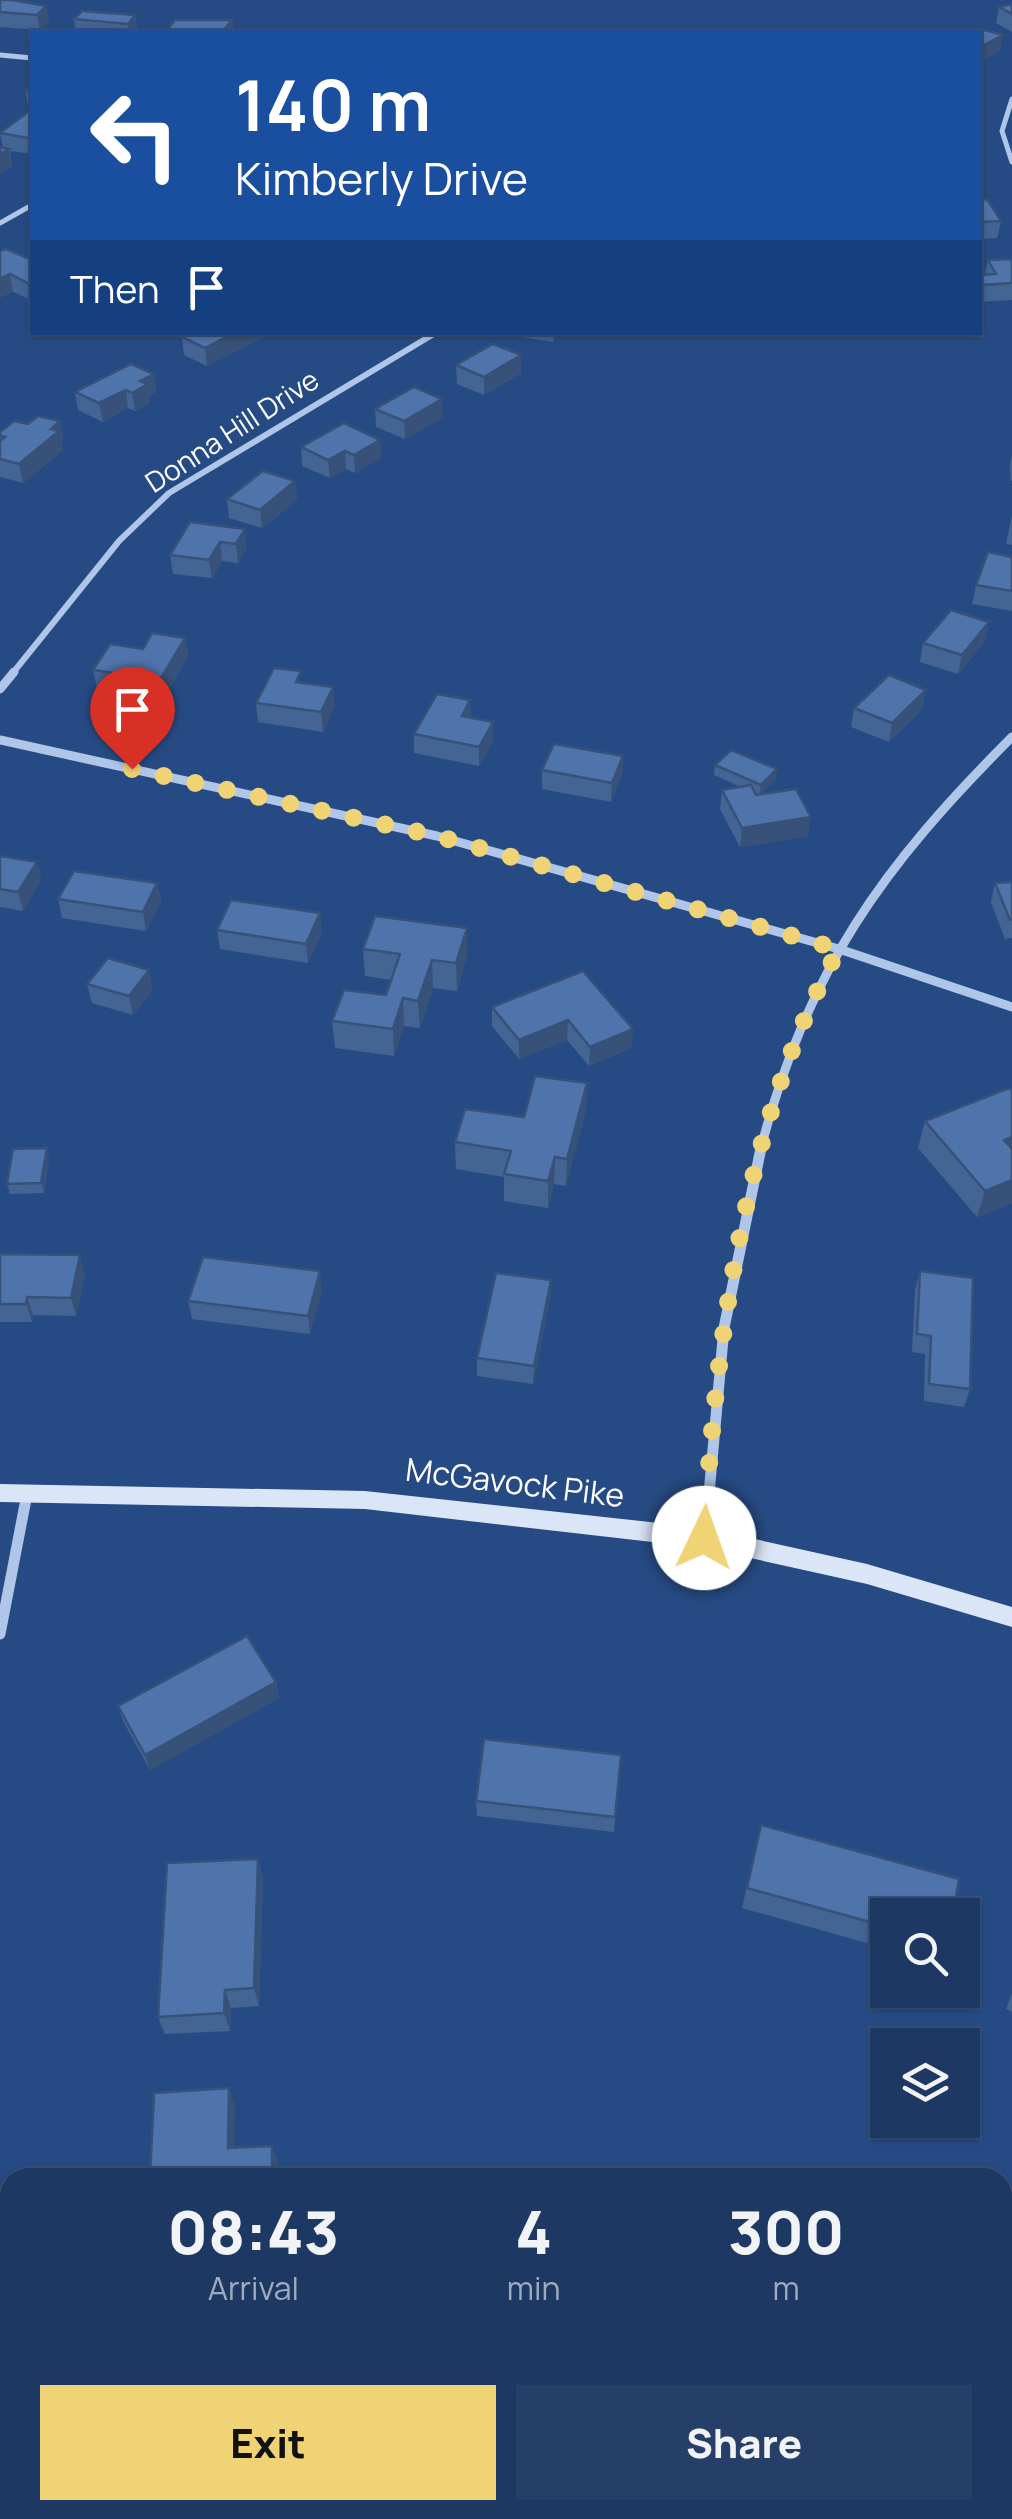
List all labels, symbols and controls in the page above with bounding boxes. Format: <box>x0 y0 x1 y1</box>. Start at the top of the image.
text: 140 m <box>235 56 431 152</box>
icon: left <box>70 70 200 200</box>
text: Kimberly Drive <box>235 147 528 209</box>
icon: arrive <box>179 260 234 315</box>
text: Then <box>70 262 159 314</box>
street label: Donna Hill Drive <box>137 360 326 500</box>
pin <box>90 667 175 770</box>
icon: arrive <box>105 682 160 737</box>
street label: McGavock Pike <box>403 1447 627 1517</box>
position arrow <box>652 1486 756 1590</box>
map controls <box>870 1898 980 2138</box>
button: search <box>870 1898 980 2008</box>
button: layers <box>870 2028 980 2138</box>
text: 08:43 <box>168 2190 339 2272</box>
text: 4 <box>515 2190 552 2272</box>
text: 300 <box>728 2190 844 2272</box>
text: Arrival <box>208 2266 299 2310</box>
text: min <box>507 2266 560 2310</box>
text: m <box>773 2266 800 2310</box>
button: Exit <box>40 2385 496 2500</box>
button: Share <box>516 2385 972 2500</box>

